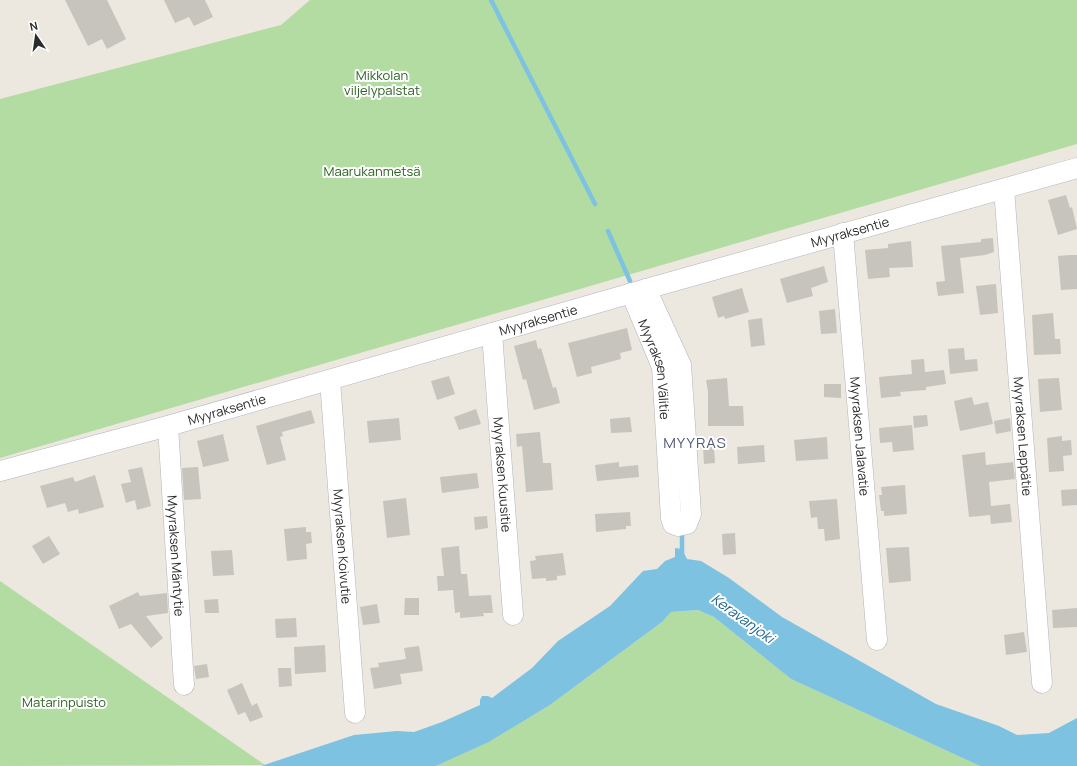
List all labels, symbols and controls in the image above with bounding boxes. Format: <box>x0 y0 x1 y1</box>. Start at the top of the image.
north arrow <box>16 16 56 56</box>
text: N <box>28 18 39 34</box>
park label: Mikkolan viljelypalstat <box>344 66 420 99</box>
park label: Maarukanmetsä <box>323 162 421 180</box>
street label: Myyraksentie <box>809 212 892 251</box>
street label: Myyraksentie <box>497 300 580 340</box>
street label: Myyraksen Välitie <box>634 316 674 420</box>
street label: Myyraksen Jalavatie <box>846 376 874 497</box>
street label: Myyraksen Leppätie <box>1009 376 1037 497</box>
street label: Myyraksentie <box>186 389 268 429</box>
street label: Myyraksen Kuusitie <box>489 416 516 533</box>
district label: MYYRAS <box>663 432 727 453</box>
street label: Myyraksen Koivutie <box>329 488 356 605</box>
street label: Myyraksen Mäntytie <box>163 495 189 617</box>
water label: Keravanjoki <box>708 589 780 648</box>
park label: Matarinpuisto <box>22 693 106 711</box>

